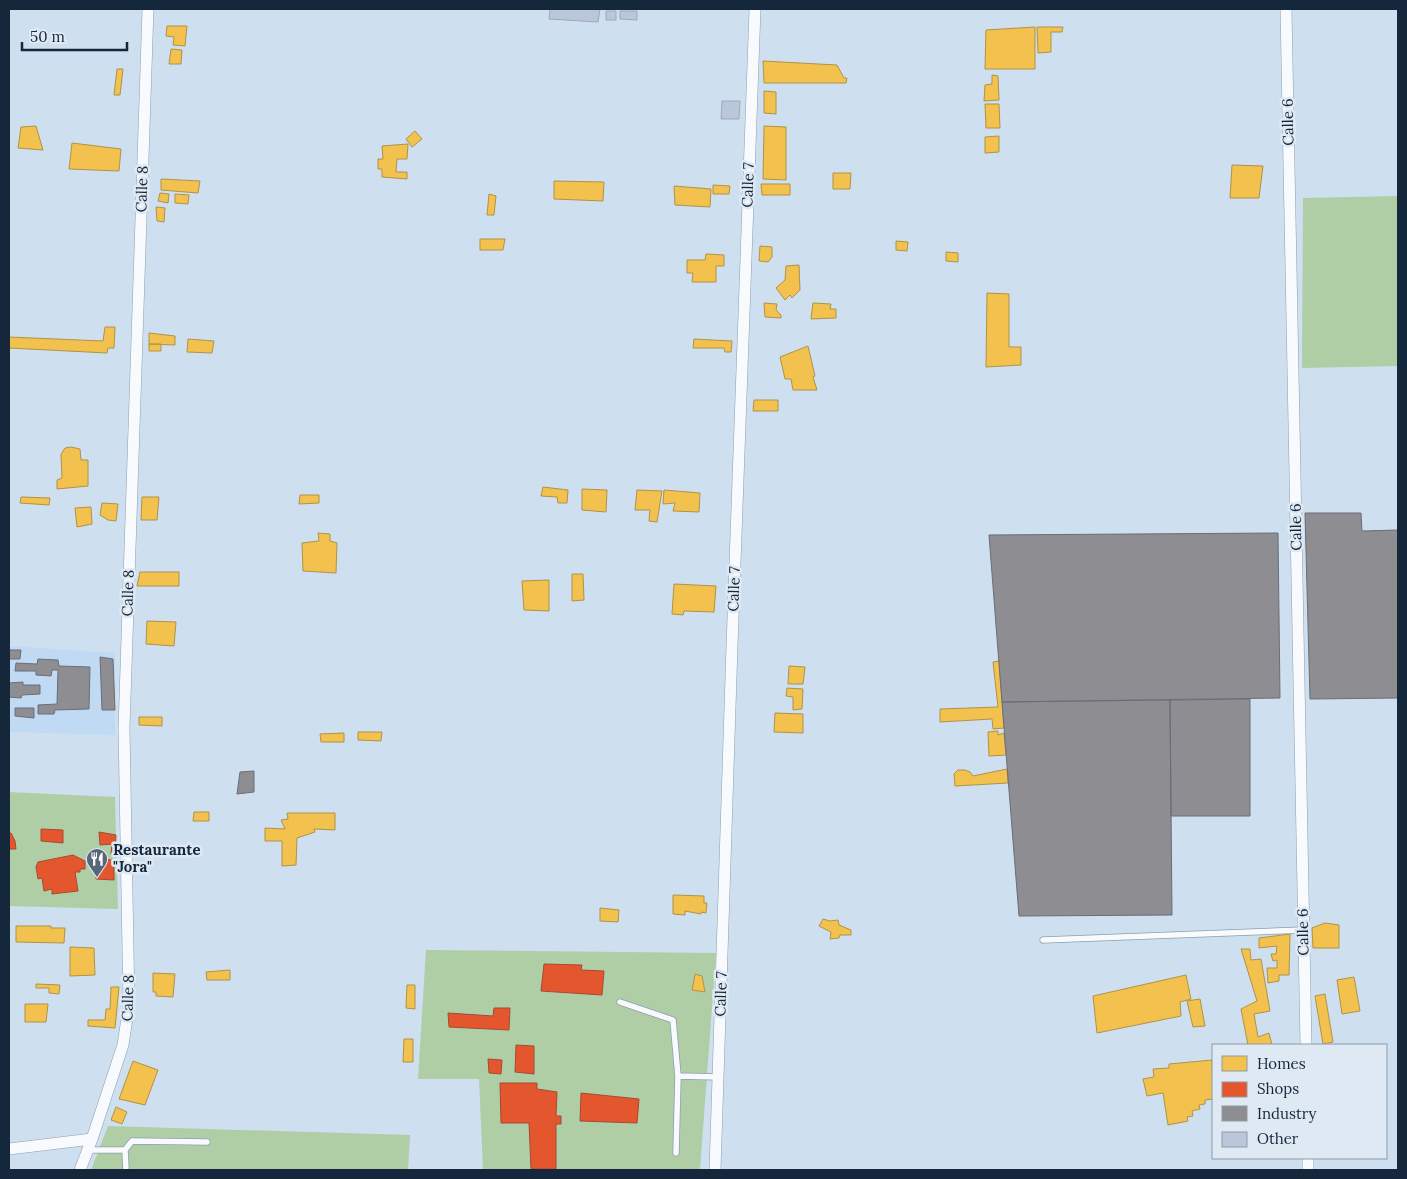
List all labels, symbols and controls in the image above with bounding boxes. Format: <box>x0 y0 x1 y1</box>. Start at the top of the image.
scale bar <box>22 20 128 52</box>
text: 50 m <box>30 27 65 46</box>
street label: Calle 6 <box>1278 98 1297 146</box>
street label: Calle 7 <box>737 162 758 208</box>
street label: Calle 8 <box>131 165 152 213</box>
street label: Calle 6 <box>1286 503 1305 551</box>
street label: Calle 7 <box>723 566 744 612</box>
street label: Calle 8 <box>117 569 138 617</box>
place label: Restaurante "Jora" <box>113 840 200 876</box>
restaurant icon: Restaurante "Jora" <box>85 847 109 878</box>
street label: Calle 6 <box>1293 908 1312 956</box>
street label: Calle 7 <box>710 971 731 1017</box>
street label: Calle 8 <box>117 974 138 1022</box>
legend <box>1212 1044 1387 1159</box>
text: Homes <box>1257 1054 1306 1073</box>
text: Shops <box>1257 1079 1299 1098</box>
text: Industry <box>1257 1104 1316 1123</box>
text: Other <box>1257 1129 1299 1148</box>

